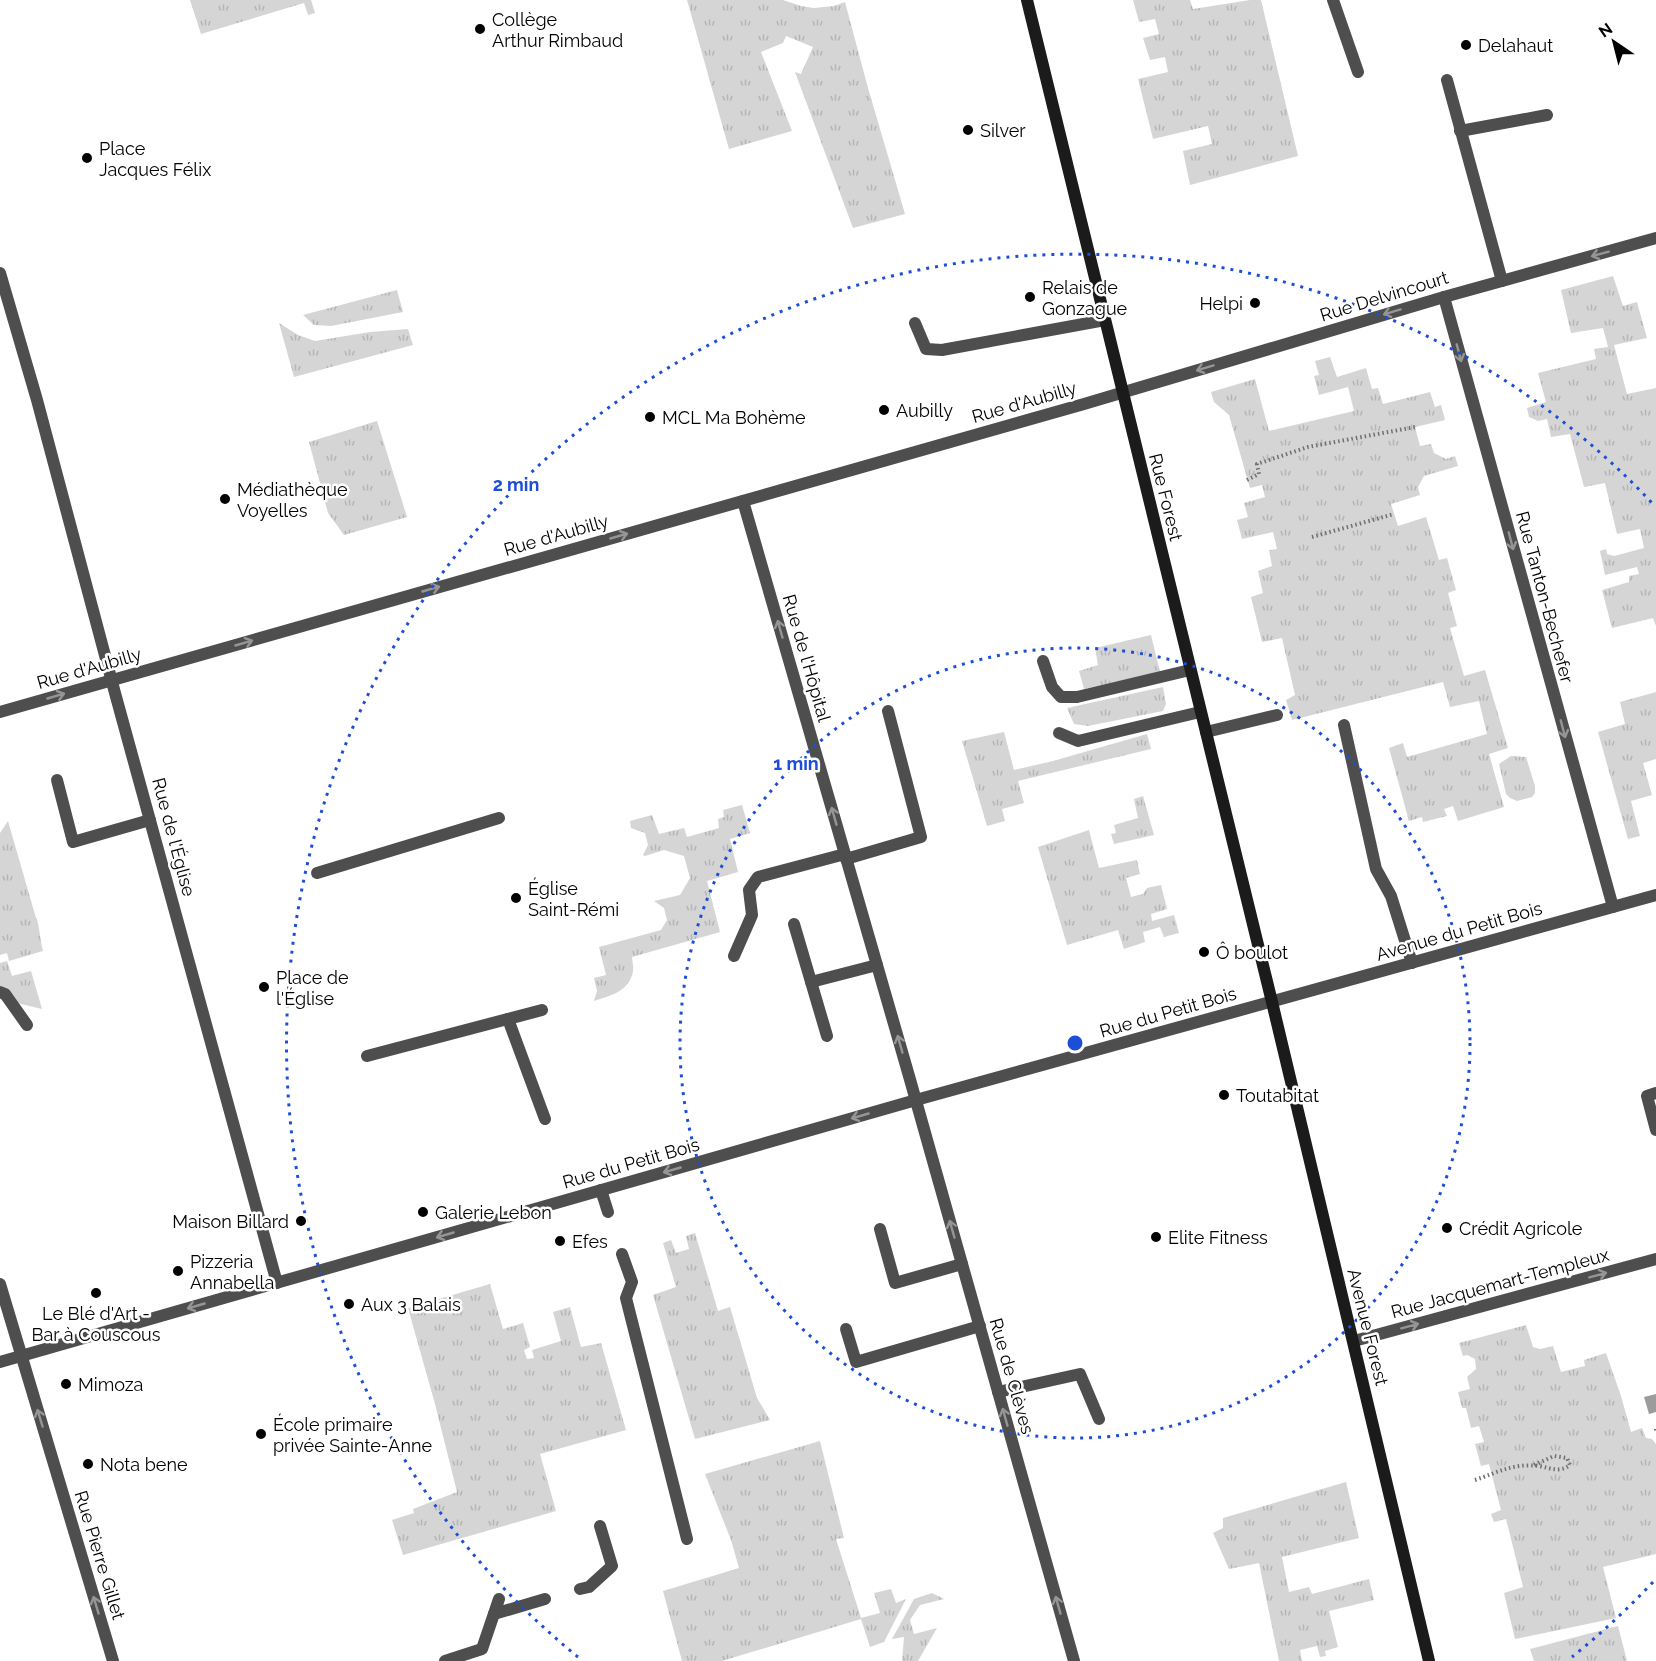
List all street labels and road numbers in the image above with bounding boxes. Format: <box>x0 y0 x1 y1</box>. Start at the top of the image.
street label: Rue Delvincourt <box>1317 267 1451 325</box>
street label: Rue d'Aubilly <box>969 377 1079 427</box>
street label: Rue Forest <box>1145 451 1187 543</box>
street label: Rue Tanton-Bechefer <box>1512 509 1578 686</box>
street label: Rue d'Aubilly <box>501 510 611 560</box>
street label: Rue de l'Hôpital <box>779 592 835 724</box>
street label: Rue d'Aubilly <box>34 643 144 693</box>
street label: Rue de l'Église <box>148 775 201 899</box>
street label: Avenue du Petit Bois <box>1374 897 1545 965</box>
street label: Rue du Petit Bois <box>1097 982 1239 1042</box>
street label: Rue du Petit Bois <box>560 1133 702 1193</box>
street label: Rue Jacquemart-Templeux <box>1389 1244 1611 1322</box>
street label: Avenue Forest <box>1343 1266 1393 1388</box>
street label: Rue de Clèves <box>985 1315 1039 1437</box>
street label: Rue Pierre Gillet <box>70 1488 130 1622</box>

